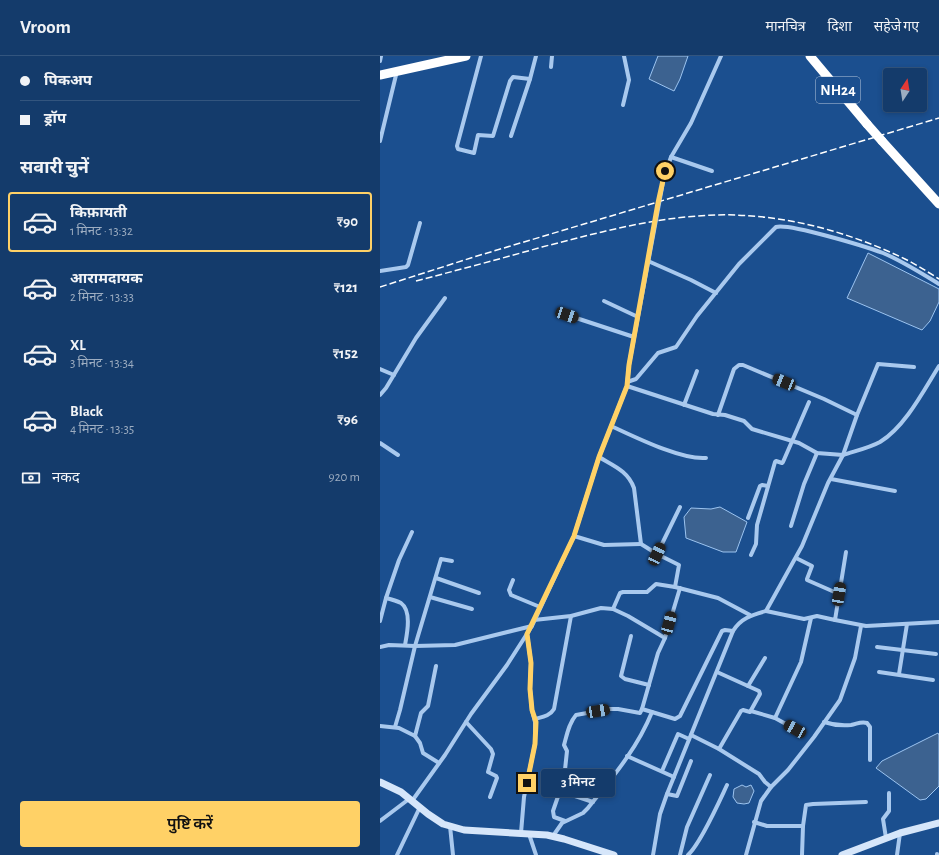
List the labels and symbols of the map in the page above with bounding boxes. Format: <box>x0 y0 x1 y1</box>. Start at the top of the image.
north arrow <box>883 68 927 112</box>
road number: NH24 <box>816 77 860 103</box>
route start <box>656 162 674 180</box>
car <box>554 305 580 325</box>
car <box>771 372 797 392</box>
car <box>646 541 668 567</box>
car <box>831 581 847 607</box>
car <box>660 610 678 636</box>
car <box>585 703 611 719</box>
car <box>782 718 808 740</box>
callout: 3 मिनट <box>541 769 615 797</box>
route end <box>518 774 536 792</box>

